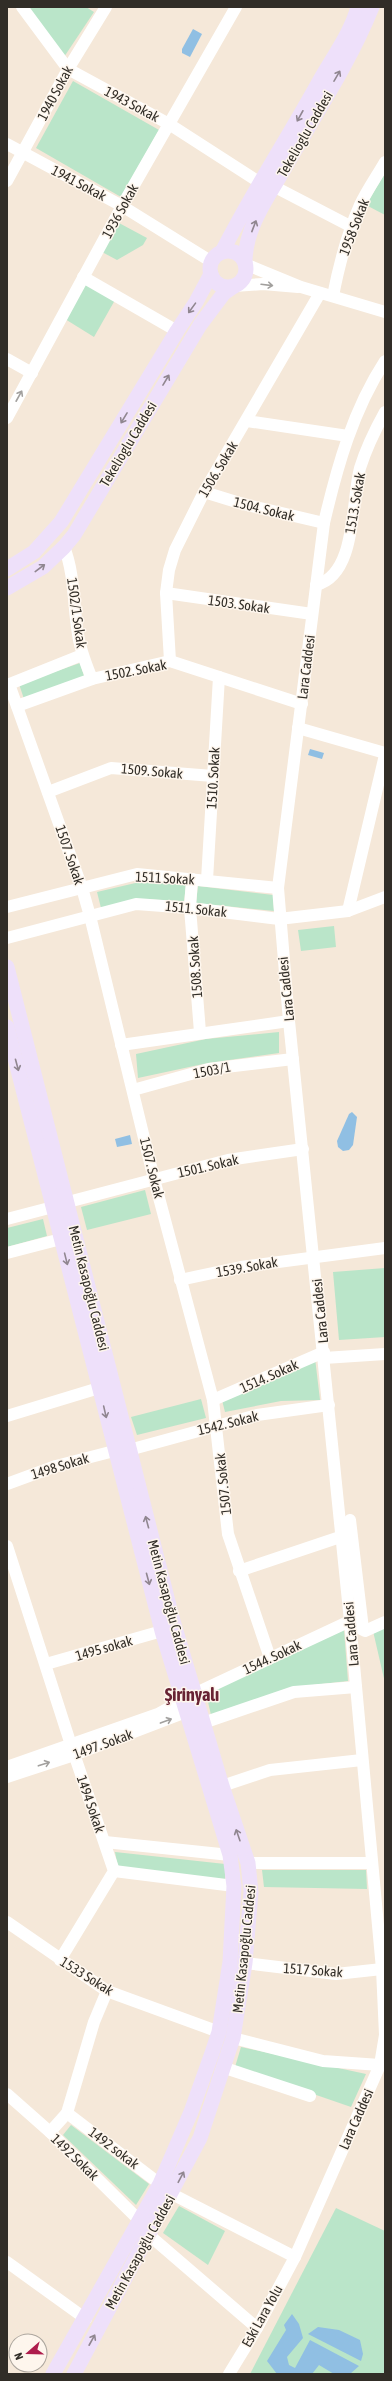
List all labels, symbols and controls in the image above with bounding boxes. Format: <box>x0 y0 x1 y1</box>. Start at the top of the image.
street label: 1940 Sokak <box>34 63 76 123</box>
one-way arrow <box>334 70 342 82</box>
street label: 1943 Sokak <box>102 83 162 125</box>
street label: Tekelioglu Caddesi <box>274 88 336 180</box>
one-way arrow <box>296 109 304 121</box>
street label: 1941 Sokak <box>49 162 109 204</box>
street label: 1936 Sokak <box>99 181 141 241</box>
street label: 1958 Sokak <box>336 196 372 258</box>
one-way arrow <box>250 220 258 232</box>
one-way arrow <box>261 281 274 289</box>
one-way arrow <box>188 302 196 313</box>
one-way arrow <box>163 374 171 386</box>
one-way arrow <box>16 390 24 402</box>
street label: Tekelioglu Caddesi <box>96 399 160 489</box>
one-way arrow <box>119 412 127 424</box>
street label: 1506. Sokak <box>195 438 241 500</box>
street label: 1513. Sokak <box>342 471 368 535</box>
street label: 1504. Sokak <box>232 494 296 524</box>
one-way arrow <box>35 564 46 572</box>
street label: 1502/1 Sokak <box>64 577 90 649</box>
street label: 1503. Sokak <box>207 592 271 616</box>
street label: Lara Caddesi <box>294 634 318 700</box>
street label: 1502. Sokak <box>104 656 168 684</box>
street label: 1510. Sokak <box>203 747 223 809</box>
street label: 1509. Sokak <box>120 760 184 782</box>
street label: 1507. Sokak <box>52 823 88 887</box>
street label: 1511 Sokak <box>135 868 195 888</box>
street label: 1511. Sokak <box>164 898 228 920</box>
street label: 1508. Sokak <box>185 936 205 998</box>
street label: Lara Caddesi <box>275 956 297 1022</box>
one-way arrow <box>14 1058 21 1071</box>
street label: 1503/1 <box>192 1059 232 1081</box>
street label: 1507. Sokak <box>137 1136 167 1200</box>
street label: 1501. Sokak <box>176 1151 240 1181</box>
street label: Metin Kasapoğlu Caddesi <box>66 1224 112 1352</box>
one-way arrow <box>63 1252 71 1265</box>
street label: 1539. Sokak <box>215 1254 279 1280</box>
street label: Lara Caddesi <box>309 1278 331 1344</box>
street label: 1514. Sokak <box>237 1356 301 1396</box>
one-way arrow <box>101 1405 109 1418</box>
street label: 1542. Sokak <box>196 1408 260 1438</box>
street label: 1498 Sokak <box>29 1450 91 1482</box>
street label: 1507. Sokak <box>212 1452 234 1516</box>
one-way arrow <box>143 1516 151 1529</box>
street label: Metin Kasapoğlu Caddesi <box>145 1538 193 1666</box>
one-way arrow <box>145 1572 152 1585</box>
street label: Lara Caddesi <box>340 1601 362 1667</box>
street label: 1495 sokak <box>74 1632 134 1664</box>
street label: 1544. Sokak <box>241 1637 303 1677</box>
district label: Şirinyalı <box>165 1684 219 1705</box>
one-way arrow <box>160 1716 172 1724</box>
street label: 1497. Sokak <box>71 1726 135 1762</box>
one-way arrow <box>38 1760 50 1768</box>
street label: 1494 Sokak <box>74 1773 108 1835</box>
one-way arrow <box>234 1830 242 1842</box>
street label: Metin Kasapoğlu Caddesi <box>229 1884 259 2014</box>
street label: 1533 Sokak <box>58 1953 116 1999</box>
street label: 1517 Sokak <box>283 1960 343 1980</box>
street label: Lara Caddesi <box>336 2086 376 2152</box>
street label: 1492 sokak <box>86 2124 142 2172</box>
street label: 1492 Sokak <box>48 2131 102 2183</box>
one-way arrow <box>178 2171 186 2183</box>
street label: Metin Kasapoğlu Caddesi <box>102 2192 178 2312</box>
street label: Eski Lara Yolu <box>238 2282 286 2350</box>
north arrow <box>8 2333 48 2373</box>
one-way arrow <box>89 2334 97 2346</box>
text: N <box>12 2351 25 2362</box>

